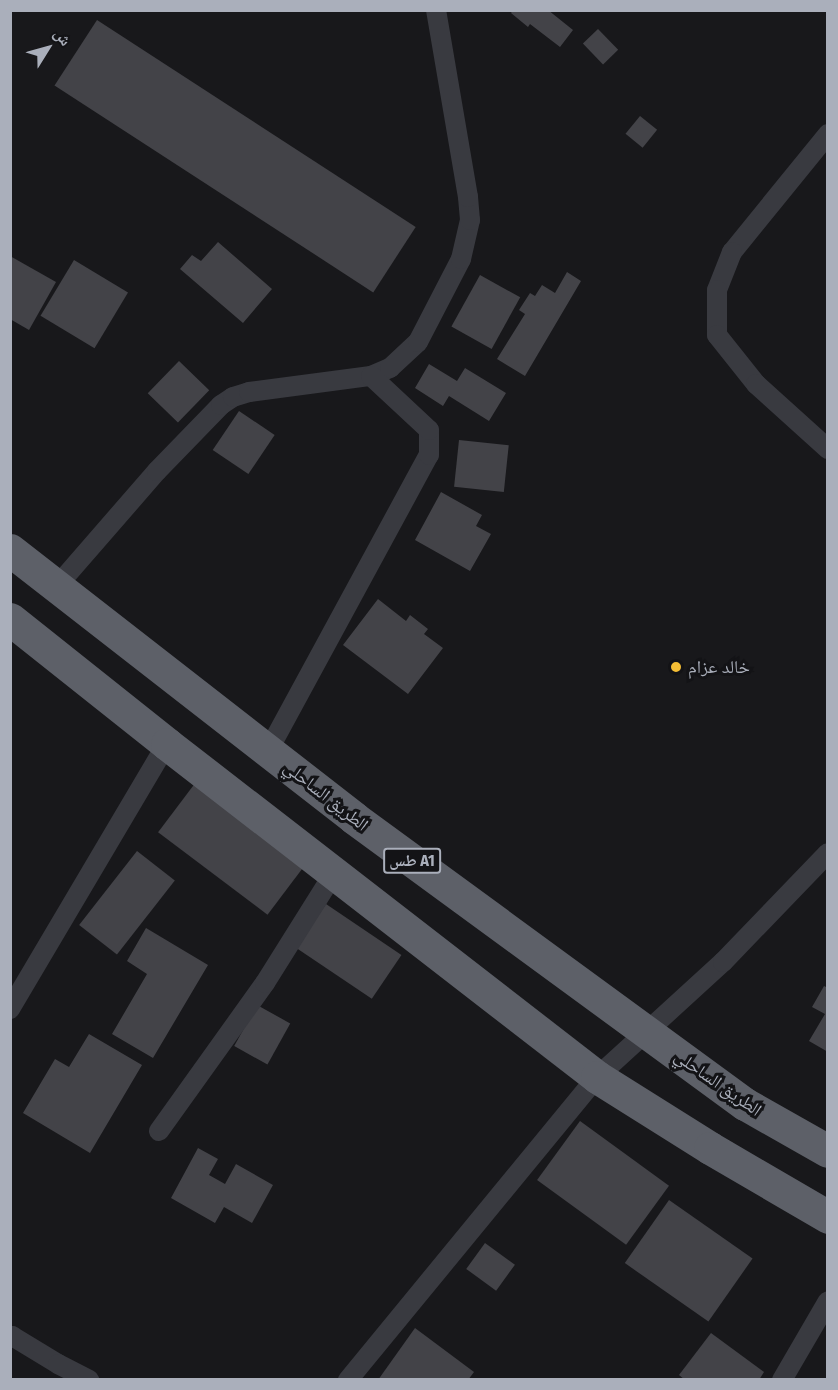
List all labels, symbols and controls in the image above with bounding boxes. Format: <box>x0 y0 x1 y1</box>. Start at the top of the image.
north arrow <box>18 18 78 78</box>
text: ش <box>50 24 75 49</box>
place label: خالد عزام <box>688 656 750 678</box>
marker: خالد عزام <box>669 660 683 674</box>
street label: الطريق الساحلي <box>279 756 373 836</box>
road number: طس A1 <box>382 848 442 874</box>
street label: الطريق الساحلي <box>670 1045 766 1121</box>

